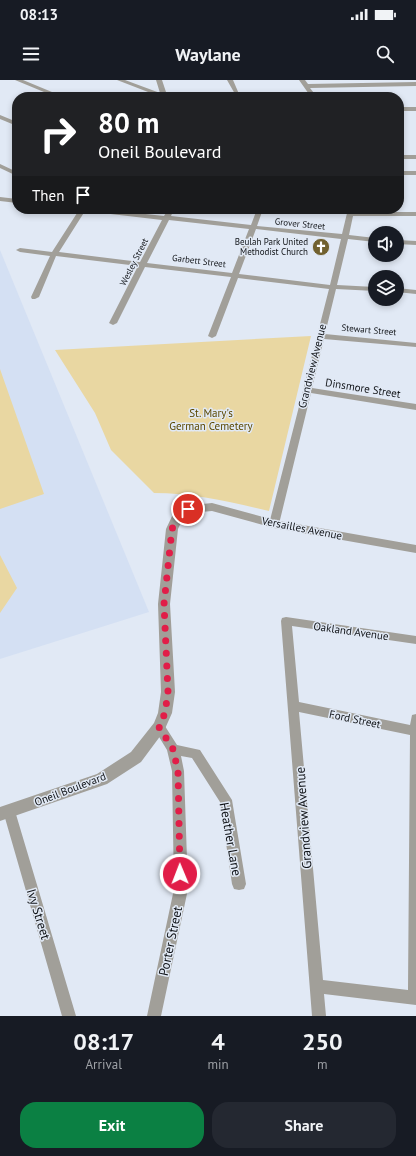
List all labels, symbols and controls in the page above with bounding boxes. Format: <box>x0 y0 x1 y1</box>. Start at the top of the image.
text: 08:13 <box>20 5 58 24</box>
icon: menu <box>20 43 42 65</box>
text: Waylane <box>175 43 241 66</box>
icon: search <box>374 43 396 65</box>
text: 80 m <box>98 104 159 141</box>
icon: right <box>32 108 84 160</box>
text: Oneil Boulevard <box>98 140 221 163</box>
icon: arrive <box>72 184 94 206</box>
text: Then <box>32 186 64 205</box>
street label: Grover Street <box>274 215 326 232</box>
map controls <box>368 226 404 306</box>
button: sound <box>368 226 404 262</box>
street label: Wesley Street <box>117 236 150 287</box>
place label: Beulah Park United Methodist Church <box>235 236 308 257</box>
church icon: Beulah Park United Methodist Church <box>311 237 331 257</box>
street label: Garbett Street <box>172 252 227 269</box>
button: layers <box>368 270 404 306</box>
street label: Grandview Avenue <box>295 322 329 410</box>
street label: Stewart Street <box>341 322 397 337</box>
street label: Dinsmore Street <box>324 375 402 401</box>
park label: St. Mary's German Cemetery <box>169 406 254 433</box>
pin <box>171 492 205 526</box>
icon: arrive <box>177 498 199 520</box>
street label: Versailles Avenue <box>260 513 344 543</box>
street label: Oakland Avenue <box>312 619 390 643</box>
street label: Ford Street <box>328 707 382 731</box>
street label: Grandview Avenue <box>291 766 316 869</box>
street label: Oneil Boulevard <box>32 769 108 809</box>
street label: Heather Lane <box>216 801 245 877</box>
position arrow <box>159 853 201 895</box>
street label: Ivy Street <box>23 887 54 942</box>
street label: Porter Street <box>155 904 186 977</box>
text: 08:17 <box>73 1026 134 1057</box>
text: 4 <box>211 1026 225 1057</box>
text: 250 <box>302 1026 343 1057</box>
text: Arrival <box>86 1056 122 1073</box>
text: min <box>207 1056 229 1073</box>
text: m <box>317 1056 328 1073</box>
button: Exit <box>20 1102 204 1148</box>
button: Share <box>212 1102 396 1148</box>

